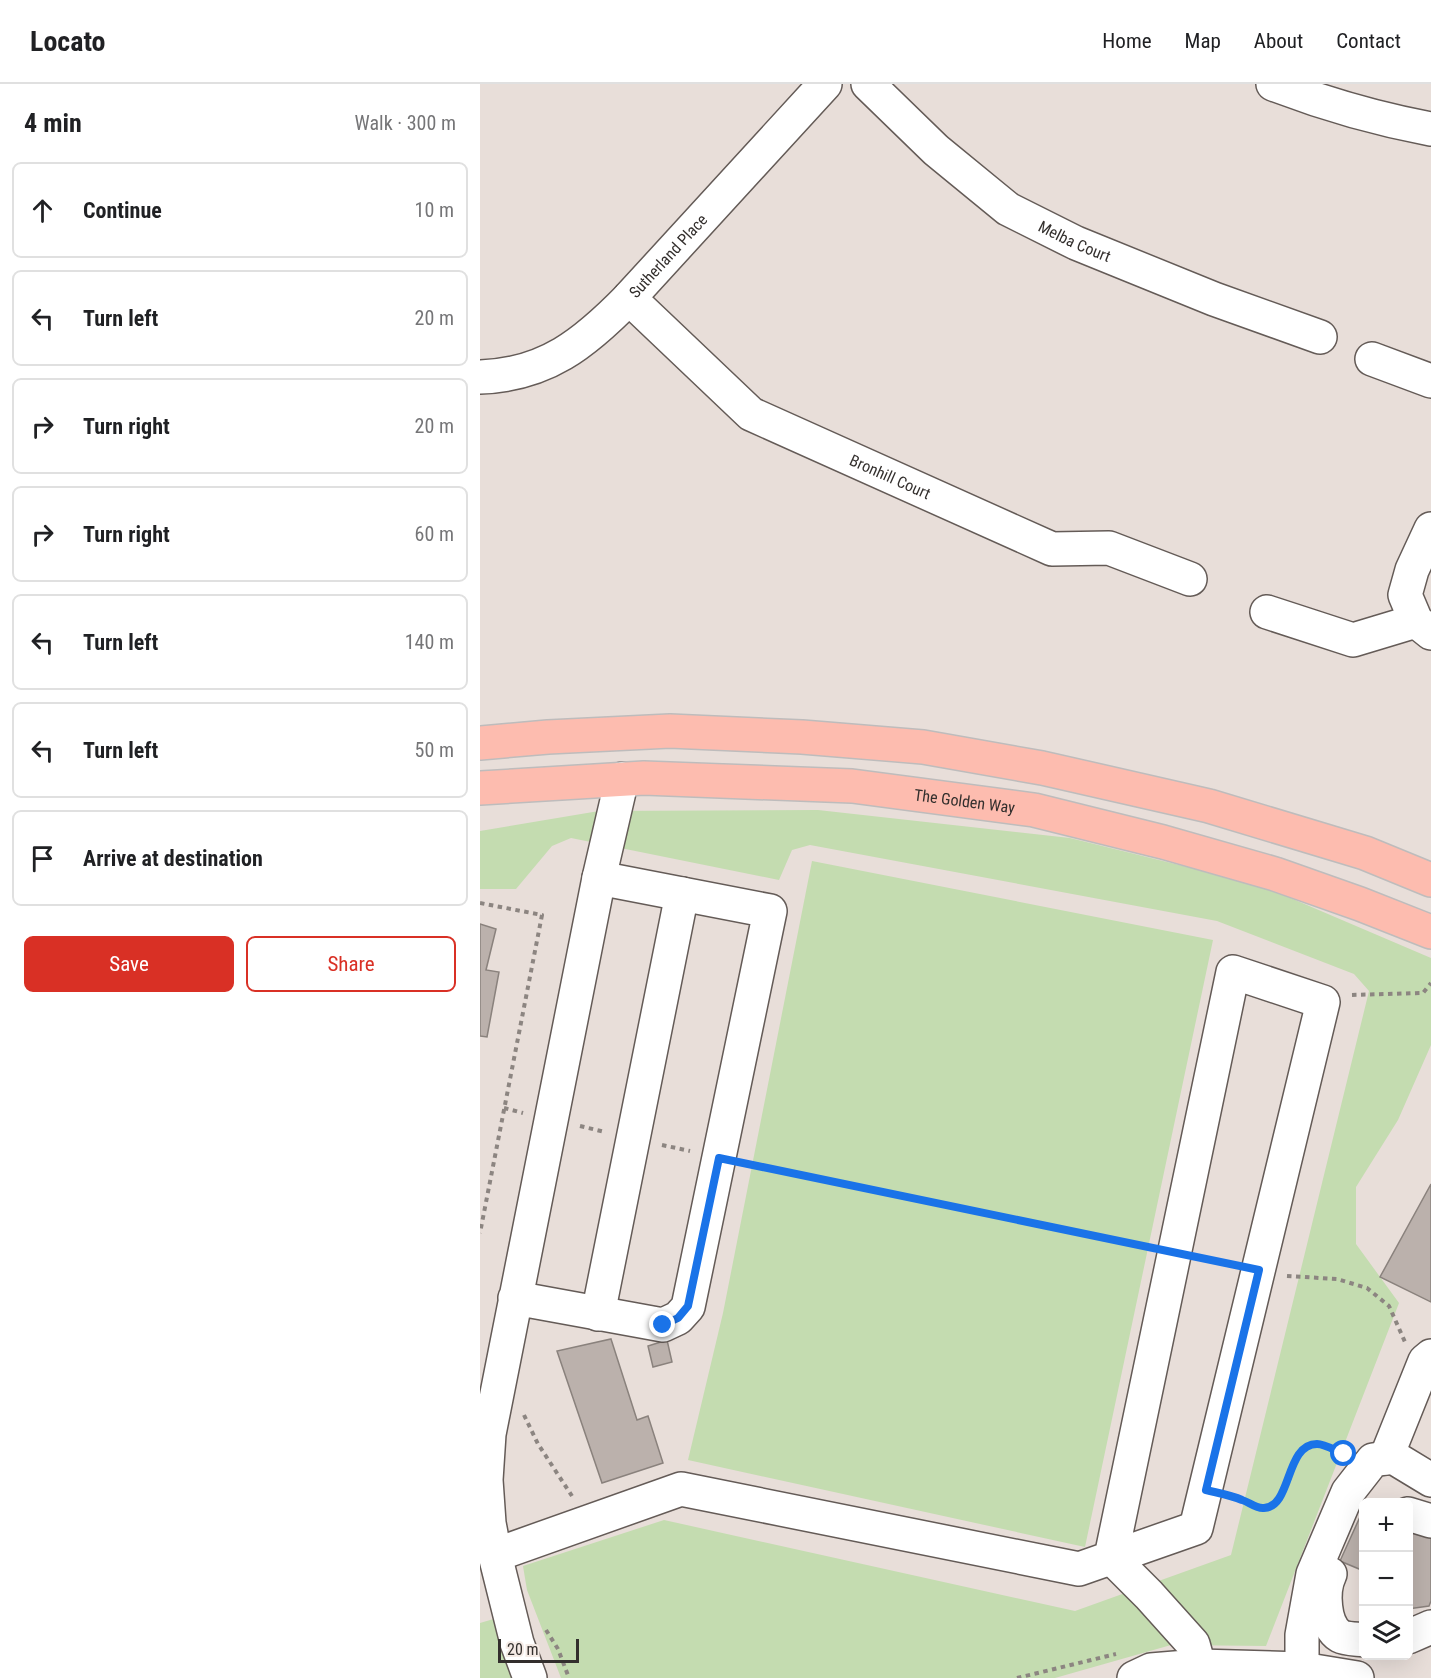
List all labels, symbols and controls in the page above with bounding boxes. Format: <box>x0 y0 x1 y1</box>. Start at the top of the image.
text: Locato <box>30 25 106 58</box>
text: Home <box>1102 29 1152 53</box>
text: Map <box>1185 29 1221 53</box>
text: About <box>1254 29 1303 53</box>
text: Contact <box>1336 29 1401 53</box>
text: 4 min <box>24 108 82 138</box>
text: Walk · 300 m <box>355 111 456 135</box>
icon: ahead <box>26 194 59 227</box>
text: Continue <box>83 198 162 223</box>
text: 10 m <box>415 198 454 222</box>
street label: Sutherland Place <box>625 210 711 301</box>
street label: Melba Court <box>1035 216 1114 266</box>
icon: left <box>26 302 59 335</box>
text: Turn left <box>83 306 158 331</box>
text: 20 m <box>415 306 454 330</box>
icon: right <box>26 410 59 443</box>
text: Turn right <box>83 414 170 439</box>
text: 20 m <box>415 414 454 438</box>
street label: Bronhill Court <box>847 450 934 503</box>
icon: right <box>26 518 59 551</box>
text: Turn right <box>83 522 170 547</box>
text: 60 m <box>415 522 454 546</box>
icon: left <box>26 626 59 659</box>
text: Turn left <box>83 630 158 655</box>
text: 140 m <box>405 630 454 654</box>
icon: left <box>26 734 59 767</box>
text: Turn left <box>83 738 158 763</box>
text: 50 m <box>415 738 454 762</box>
street label: The Golden Way <box>913 785 1016 817</box>
icon: arrive <box>26 842 59 875</box>
text: Arrive at destination <box>83 846 263 871</box>
button: Save <box>24 936 234 992</box>
button: Share <box>246 936 456 992</box>
route end <box>649 1311 675 1337</box>
route start <box>1330 1440 1356 1466</box>
map controls <box>1359 1498 1413 1660</box>
button: + <box>1359 1498 1413 1552</box>
button: − <box>1359 1552 1413 1606</box>
button: layers <box>1359 1606 1413 1660</box>
scale bar <box>498 1636 579 1664</box>
text: 20 m <box>507 1640 539 1659</box>

